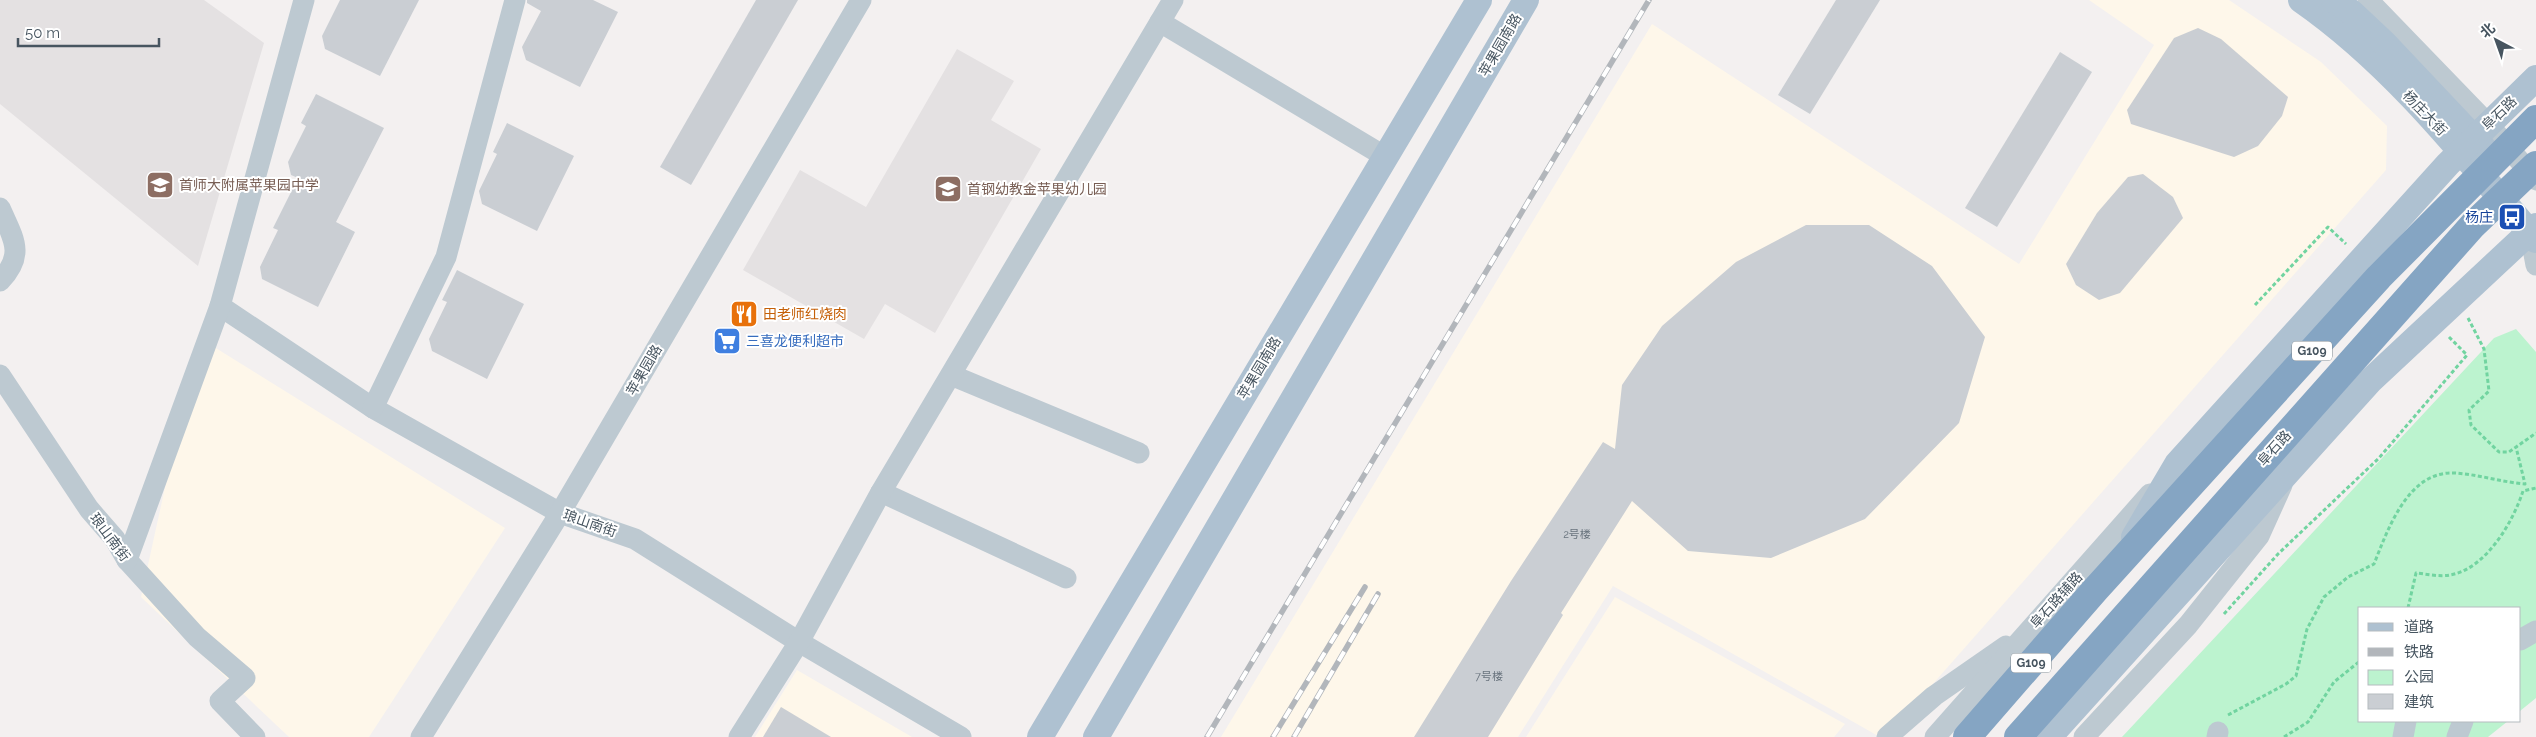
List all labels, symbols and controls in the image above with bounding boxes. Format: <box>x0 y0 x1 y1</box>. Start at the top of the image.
street label: 苹果园南路 <box>1476 11 1524 79</box>
scale bar <box>18 15 159 47</box>
north arrow <box>2471 15 2521 65</box>
text: 北 <box>2477 20 2498 41</box>
text: 50 m <box>25 24 60 42</box>
street label: 杨庄大街 <box>2400 87 2450 139</box>
street label: 阜石路 <box>2478 93 2520 133</box>
school or university icon: 首师大附属苹果园中学 <box>145 170 175 200</box>
school or university icon: 首钢幼教金苹果幼儿园 <box>933 174 963 204</box>
place label: 首师大附属苹果园中学 <box>179 177 319 193</box>
place label: 首钢幼教金苹果幼儿园 <box>967 181 1107 197</box>
bus stop icon: 杨庄 <box>2497 202 2527 232</box>
place label: 杨庄 <box>2465 209 2493 225</box>
restaurant icon: 田老师红烧肉 <box>729 299 759 329</box>
place label: 田老师红烧肉 <box>763 306 847 322</box>
supermarket icon: 三喜龙便利超市 <box>712 326 742 356</box>
place label: 三喜龙便利超市 <box>746 333 844 349</box>
street label: 苹果园南路 <box>1234 334 1284 402</box>
street label: 苹果园路 <box>623 342 665 398</box>
road number: G109 <box>2292 342 2332 361</box>
street label: 阜石路 <box>2254 427 2294 469</box>
street label: 琅山南街 <box>561 506 619 540</box>
street label: 琅山南街 <box>87 510 133 564</box>
house number: 2号楼 <box>1563 528 1591 541</box>
street label: 阜石路辅路 <box>2027 569 2085 631</box>
legend <box>2358 607 2521 722</box>
text: 道路 <box>2404 618 2434 636</box>
text: 铁路 <box>2404 643 2434 661</box>
road number: G109 <box>2011 654 2051 672</box>
text: 公园 <box>2404 668 2434 686</box>
house number: 7号楼 <box>1475 670 1503 683</box>
text: 建筑 <box>2404 693 2434 711</box>

